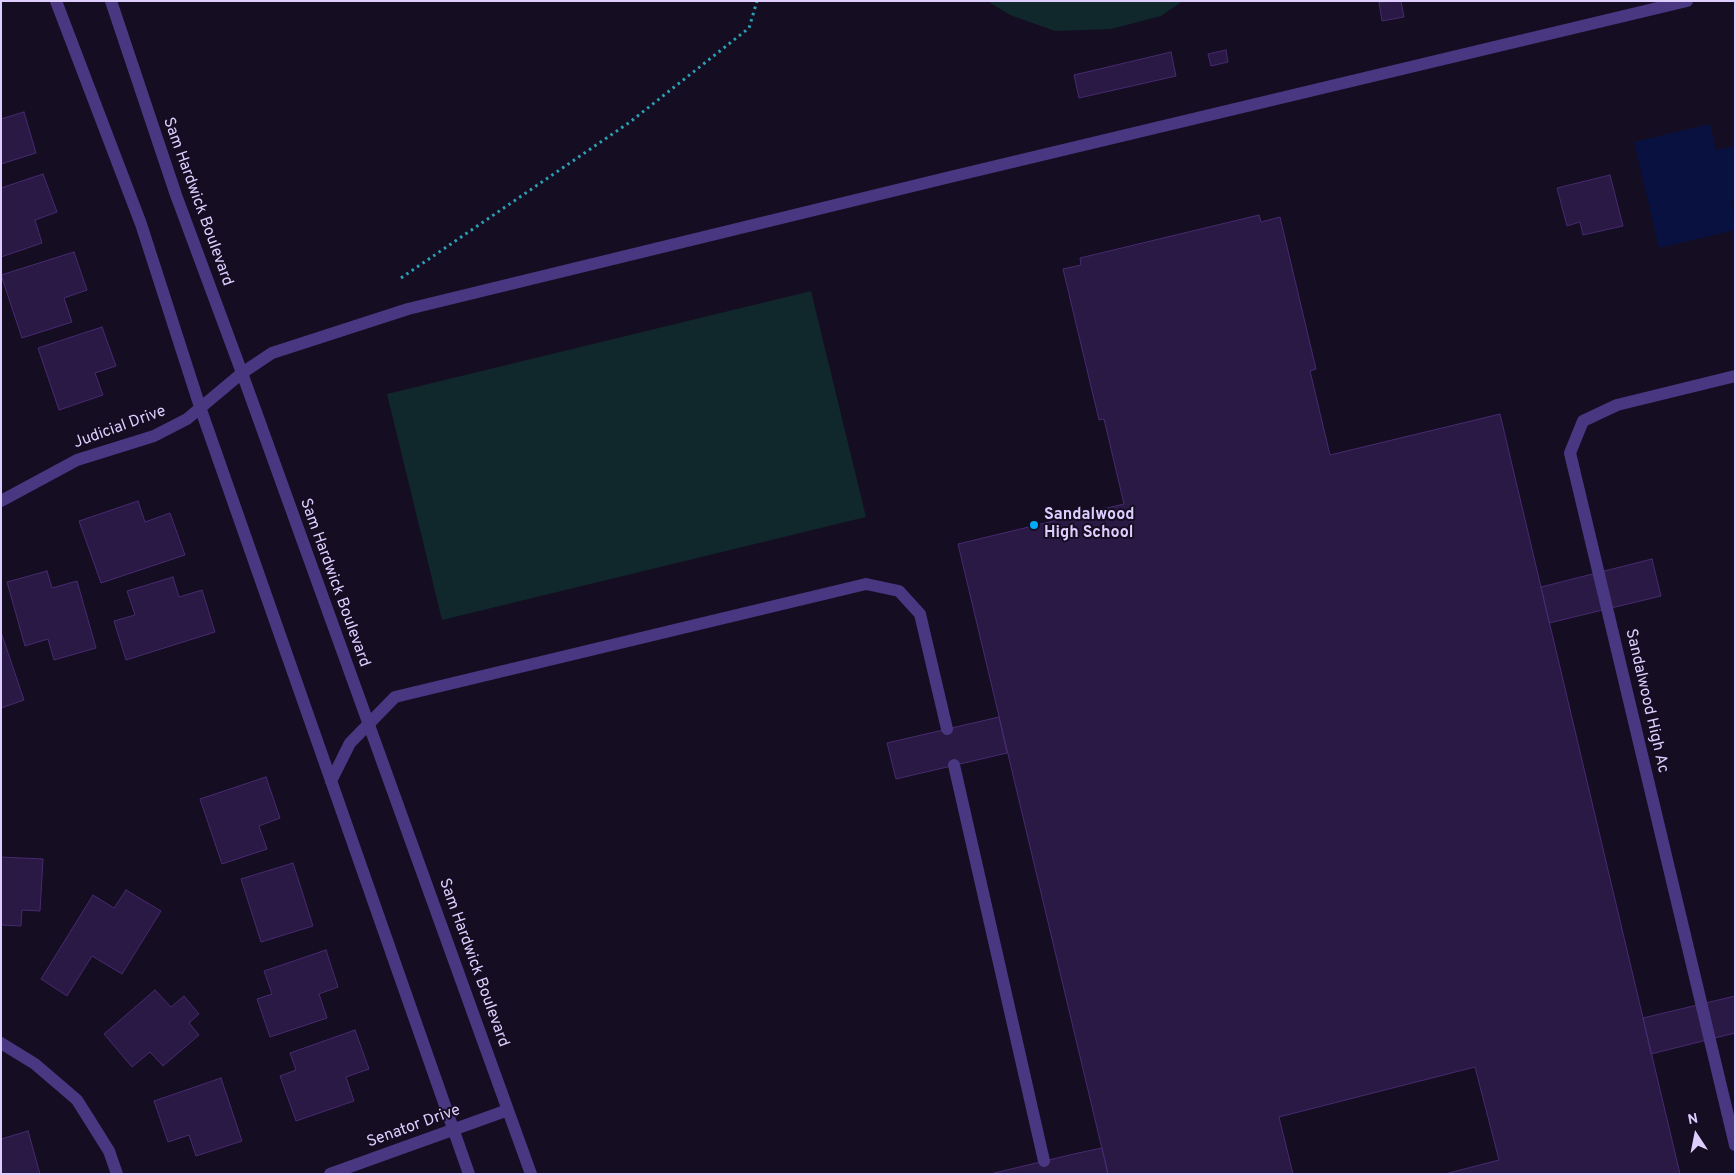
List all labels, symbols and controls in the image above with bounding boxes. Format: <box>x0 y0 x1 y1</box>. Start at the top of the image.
street label: Sam Hardwick Boulevard <box>158 115 236 289</box>
street label: Judicial Drive <box>71 402 169 454</box>
street label: Sam Hardwick Boulevard <box>295 496 373 670</box>
place label: Sandalwood High School <box>1044 506 1135 544</box>
marker: Sandalwood High School <box>1028 519 1040 531</box>
street label: Sandalwood High Ac <box>1620 627 1672 775</box>
street label: Sam Hardwick Boulevard <box>434 876 512 1050</box>
street label: Senator Drive <box>365 1101 463 1153</box>
north arrow <box>1671 1110 1721 1160</box>
text: N <box>1686 1110 1700 1129</box>

